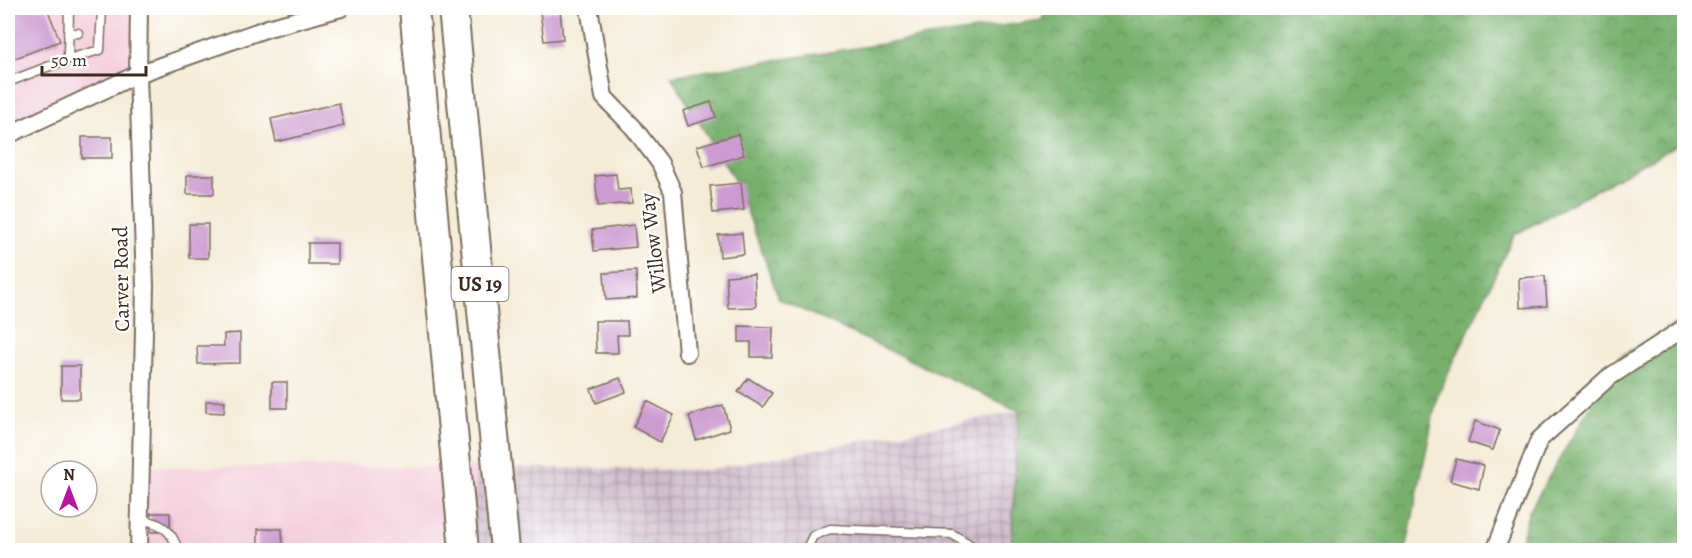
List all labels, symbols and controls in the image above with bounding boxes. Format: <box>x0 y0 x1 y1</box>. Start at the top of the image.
scale bar <box>42 39 146 77</box>
text: 50 m <box>51 48 87 72</box>
street label: Willow Way <box>633 191 673 296</box>
street label: Carver Road <box>106 225 136 332</box>
road number: US 19 <box>452 267 508 301</box>
north arrow <box>39 459 99 519</box>
text: N <box>63 464 75 486</box>

